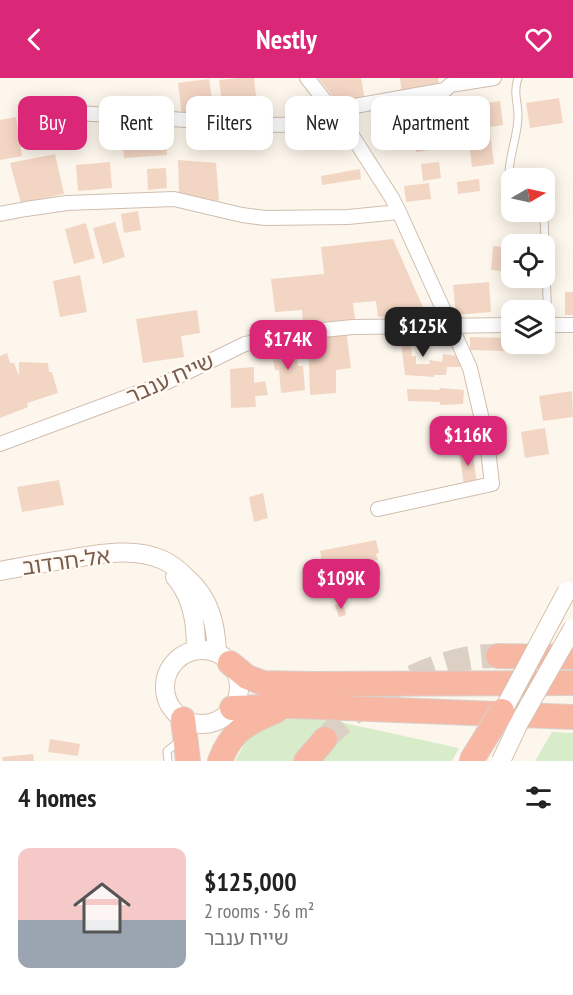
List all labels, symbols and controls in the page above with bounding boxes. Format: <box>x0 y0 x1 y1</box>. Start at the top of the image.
text: Nestly <box>256 22 317 56</box>
icon: back <box>18 23 51 56</box>
icon: heart <box>522 23 555 56</box>
chip: Buy <box>18 96 87 150</box>
chip: Rent <box>99 96 174 150</box>
chip: Filters <box>186 96 273 150</box>
chip: New <box>285 96 359 150</box>
chip: Apartment <box>371 96 490 150</box>
north arrow <box>501 168 555 222</box>
map controls <box>501 168 555 354</box>
button: locate <box>501 234 555 288</box>
button: layers <box>501 300 555 354</box>
pin: $125K <box>381 307 465 358</box>
text: $125K <box>399 313 447 339</box>
pin: $174K <box>246 320 330 371</box>
text: $174K <box>264 326 312 352</box>
street label: שייח ענבר <box>122 346 218 410</box>
pin: $116K <box>426 416 510 467</box>
text: $116K <box>444 422 492 448</box>
street label: אל-חרדוב <box>20 541 112 581</box>
pin: $109K <box>299 559 383 610</box>
text: $109K <box>317 565 365 591</box>
text: 4 homes <box>18 781 96 814</box>
icon: filters <box>522 781 555 814</box>
text: $125,000 <box>204 865 297 898</box>
icon: home <box>66 872 138 944</box>
text: 2 rooms · 56 m² <box>204 898 314 924</box>
text: שייח ענבר <box>204 925 289 951</box>

